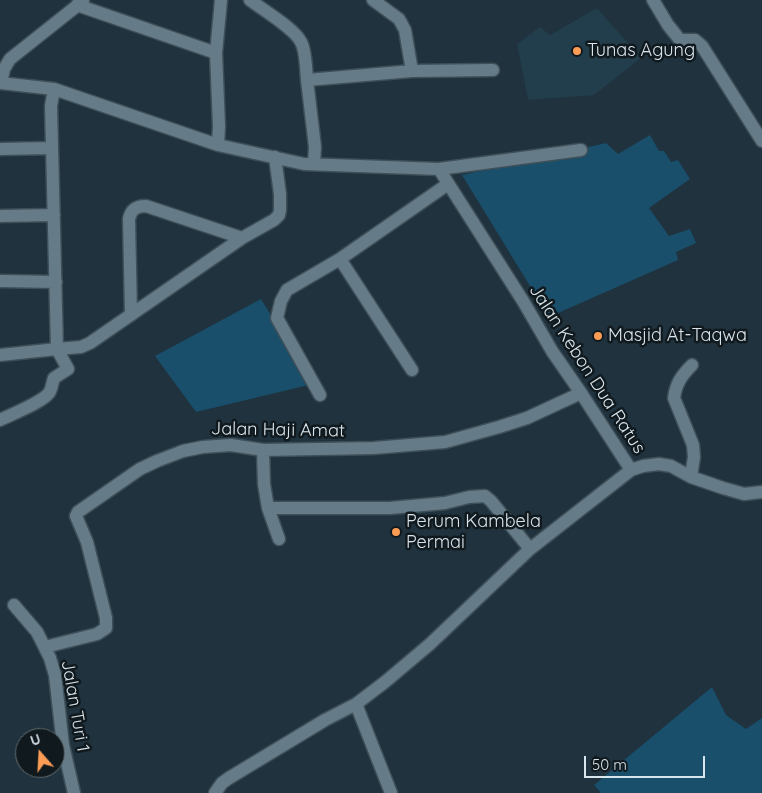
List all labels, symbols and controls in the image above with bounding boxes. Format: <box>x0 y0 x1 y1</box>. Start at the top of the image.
place label: Tunas Agung <box>587 40 695 62</box>
marker: Tunas Agung <box>571 45 583 57</box>
street label: Jalan Kebon Dua Ratus <box>524 280 650 458</box>
place label: Masjid At-Taqwa <box>608 325 747 347</box>
marker: Masjid At-Taqwa <box>592 330 604 342</box>
street label: Jalan Haji Amat <box>211 418 345 442</box>
place label: Perum Kambela Permai <box>406 511 541 554</box>
marker: Perum Kambela Permai <box>390 526 402 538</box>
street label: Jalan Turi 1 <box>56 658 94 754</box>
north arrow <box>15 728 65 778</box>
text: U <box>28 730 43 750</box>
scale bar <box>587 746 708 778</box>
text: 50 m <box>592 755 627 774</box>

